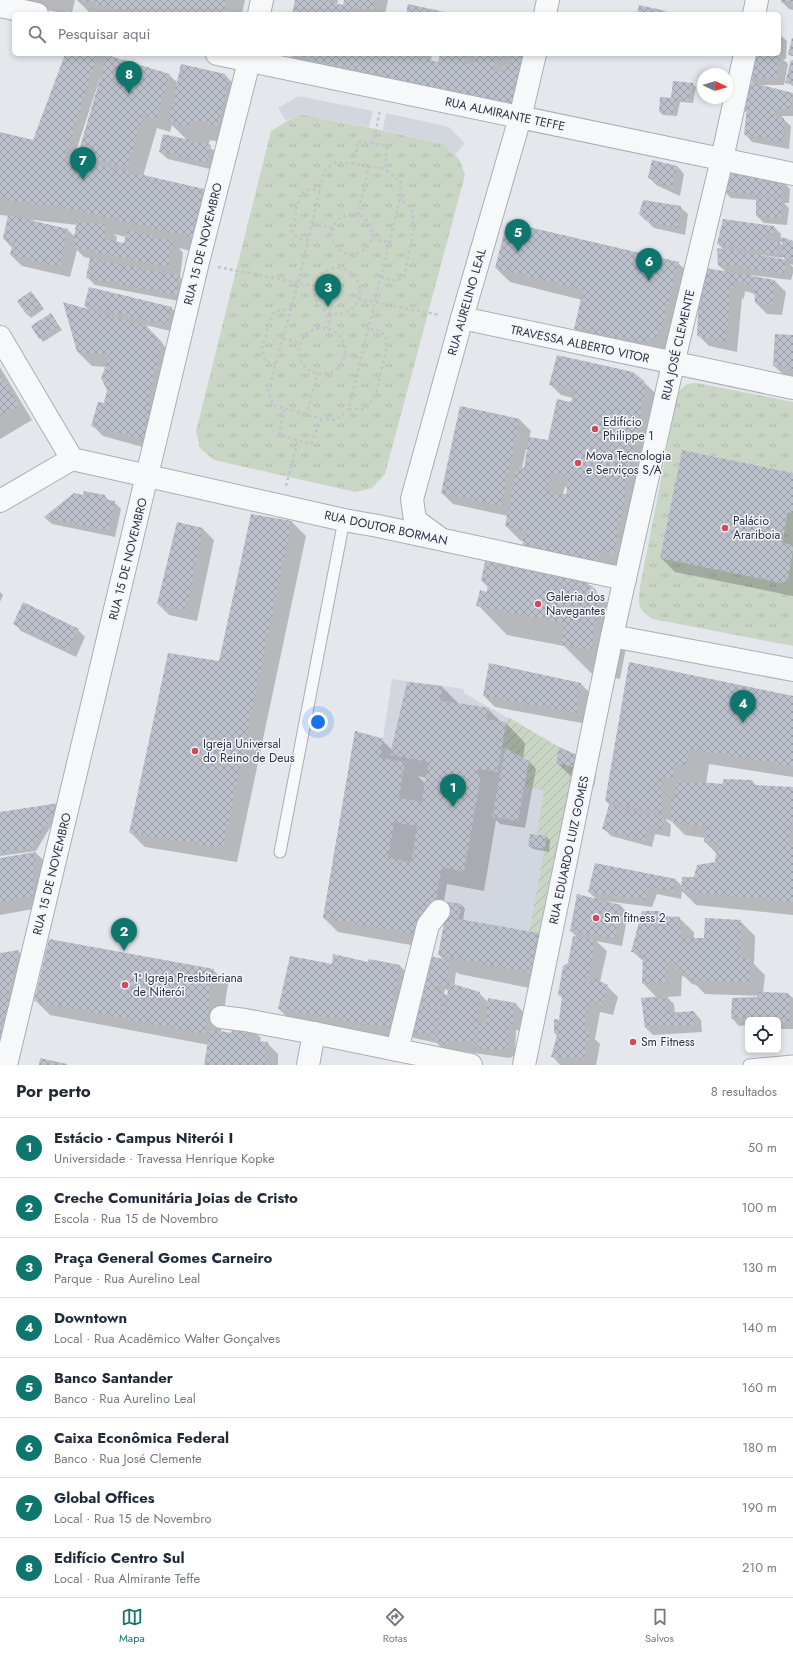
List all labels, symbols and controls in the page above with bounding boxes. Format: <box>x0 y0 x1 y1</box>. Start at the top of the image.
search box <box>12 12 781 56</box>
icon: search <box>26 23 48 45</box>
text: Pesquisar aqui <box>58 23 150 45</box>
pin: 8 <box>116 61 142 94</box>
north arrow <box>697 68 733 104</box>
street label: RUA ALMIRANTE TEFFE <box>443 92 567 136</box>
pin: 7 <box>70 147 96 180</box>
street label: RUA 15 DE NOVEMBRO <box>179 181 227 307</box>
pin: 5 <box>505 219 531 252</box>
street label: RUA AURELINO LEAL <box>443 246 491 358</box>
pin: 6 <box>636 248 662 281</box>
pin: 3 <box>315 274 341 307</box>
street label: RUA JOSÉ CLEMENTE <box>657 288 699 402</box>
street label: TRAVESSA ALBERTO VITOR <box>509 320 651 368</box>
place label: Edifício Philippe 1 <box>603 413 654 445</box>
marker: Edifício Philippe 1 <box>590 424 600 434</box>
place label: Mova Tecnologia e Serviços S/A <box>586 447 671 479</box>
marker: Mova Tecnologia e Serviços S/A <box>573 458 583 468</box>
street label: RUA 15 DE NOVEMBRO <box>104 496 152 622</box>
street label: RUA DOUTOR BORMAN <box>323 506 449 550</box>
place label: Palácio Arariboia <box>733 512 781 544</box>
marker: Palácio Arariboia <box>720 523 730 533</box>
place label: Galeria dos Navegantes <box>546 588 605 620</box>
marker: Galeria dos Navegantes <box>533 599 543 609</box>
pin: 4 <box>730 690 756 723</box>
your location <box>308 712 328 732</box>
place label: Igreja Universal do Reino de Deus <box>203 735 295 767</box>
marker: Igreja Universal do Reino de Deus <box>190 746 200 756</box>
pin: 1 <box>440 774 466 807</box>
street label: RUA EDUARDO LUIZ GOMES <box>544 774 594 926</box>
street label: RUA 15 DE NOVEMBRO <box>28 811 76 937</box>
place label: Sm fitness 2 <box>604 909 666 927</box>
marker: Sm fitness 2 <box>591 913 601 923</box>
pin: 2 <box>111 918 137 951</box>
place label: 1ª Igreja Presbiteriana de Niterói <box>133 969 243 1001</box>
marker: 1ª Igreja Presbiteriana de Niterói <box>120 980 130 990</box>
map controls <box>745 1017 781 1053</box>
button: locate <box>745 1017 781 1053</box>
place label: Sm Fitness <box>641 1033 695 1051</box>
marker: Sm Fitness <box>628 1037 638 1047</box>
text: Por perto <box>16 1079 91 1103</box>
text: 8 resultados <box>711 1082 777 1101</box>
text: Estácio - Campus Niterói I <box>54 1127 233 1149</box>
text: 1 <box>26 1138 32 1157</box>
text: 50 m <box>748 1138 777 1157</box>
text: Universidade · Travessa Henrique Kopke <box>54 1149 275 1168</box>
text: Creche Comunitária Joias de Cristo <box>54 1187 298 1209</box>
text: 2 <box>25 1198 33 1217</box>
text: 100 m <box>742 1198 777 1217</box>
text: Escola · Rua 15 de Novembro <box>54 1209 218 1228</box>
text: Praça General Gomes Carneiro <box>54 1247 272 1269</box>
text: 3 <box>25 1258 33 1277</box>
text: 130 m <box>742 1258 777 1277</box>
text: Parque · Rua Aurelino Leal <box>54 1269 200 1288</box>
text: Downtown <box>54 1307 127 1329</box>
text: 4 <box>24 1318 34 1337</box>
text: 140 m <box>742 1318 777 1337</box>
text: Local · Rua Acadêmico Walter Gonçalves <box>54 1329 280 1348</box>
text: Banco Santander <box>54 1367 173 1389</box>
text: 5 <box>25 1378 33 1397</box>
text: 160 m <box>742 1378 777 1397</box>
text: Banco · Rua Aurelino Leal <box>54 1389 196 1408</box>
text: Caixa Econômica Federal <box>54 1427 229 1449</box>
text: 6 <box>25 1438 33 1457</box>
text: 180 m <box>742 1438 777 1457</box>
text: Banco · Rua José Clemente <box>54 1449 202 1468</box>
text: Global Offices <box>54 1487 155 1509</box>
text: 7 <box>25 1498 33 1517</box>
text: 190 m <box>742 1498 777 1517</box>
text: Local · Rua 15 de Novembro <box>54 1509 212 1528</box>
text: Edifício Centro Sul <box>54 1547 185 1569</box>
text: 8 <box>25 1558 33 1577</box>
text: 210 m <box>742 1558 777 1577</box>
text: Local · Rua Almirante Teffe <box>54 1569 200 1588</box>
tab: Mapa <box>119 1606 145 1646</box>
tab: Rotas <box>383 1606 407 1646</box>
tab: Salvos <box>645 1606 674 1646</box>

